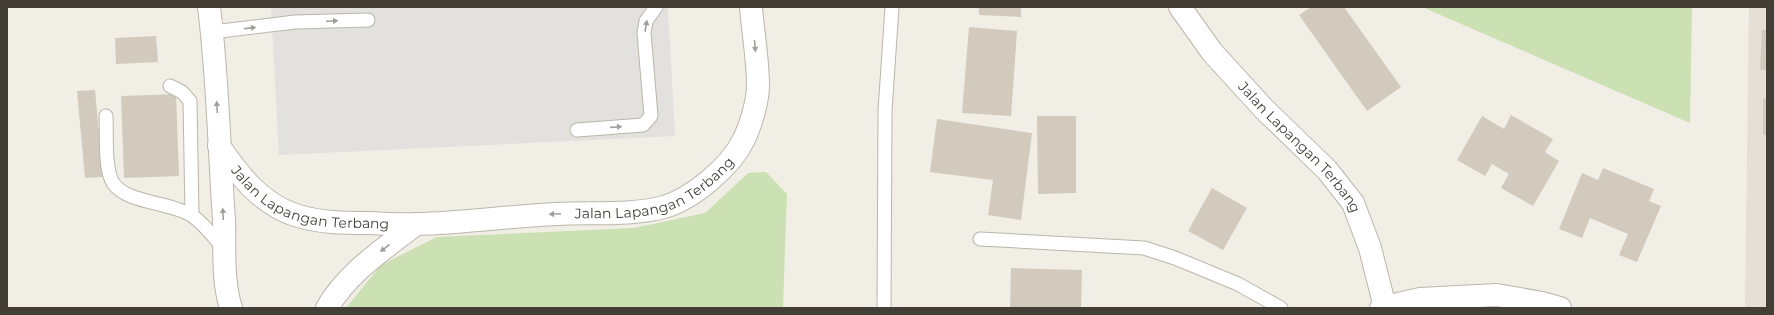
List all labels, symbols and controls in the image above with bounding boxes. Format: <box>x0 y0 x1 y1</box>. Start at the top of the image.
one-way arrow <box>326 18 338 25</box>
one-way arrow <box>643 20 649 32</box>
one-way arrow <box>244 24 256 31</box>
one-way arrow <box>751 40 758 52</box>
street label: Jalan Lapangan Terbang <box>1234 77 1365 215</box>
one-way arrow <box>213 101 220 113</box>
one-way arrow <box>610 124 622 131</box>
street label: Jalan Lapangan Terbang <box>574 153 738 222</box>
street label: Jalan Lapangan Terbang <box>227 161 390 233</box>
one-way arrow <box>220 208 227 220</box>
one-way arrow <box>549 211 561 218</box>
one-way arrow <box>380 244 391 253</box>

